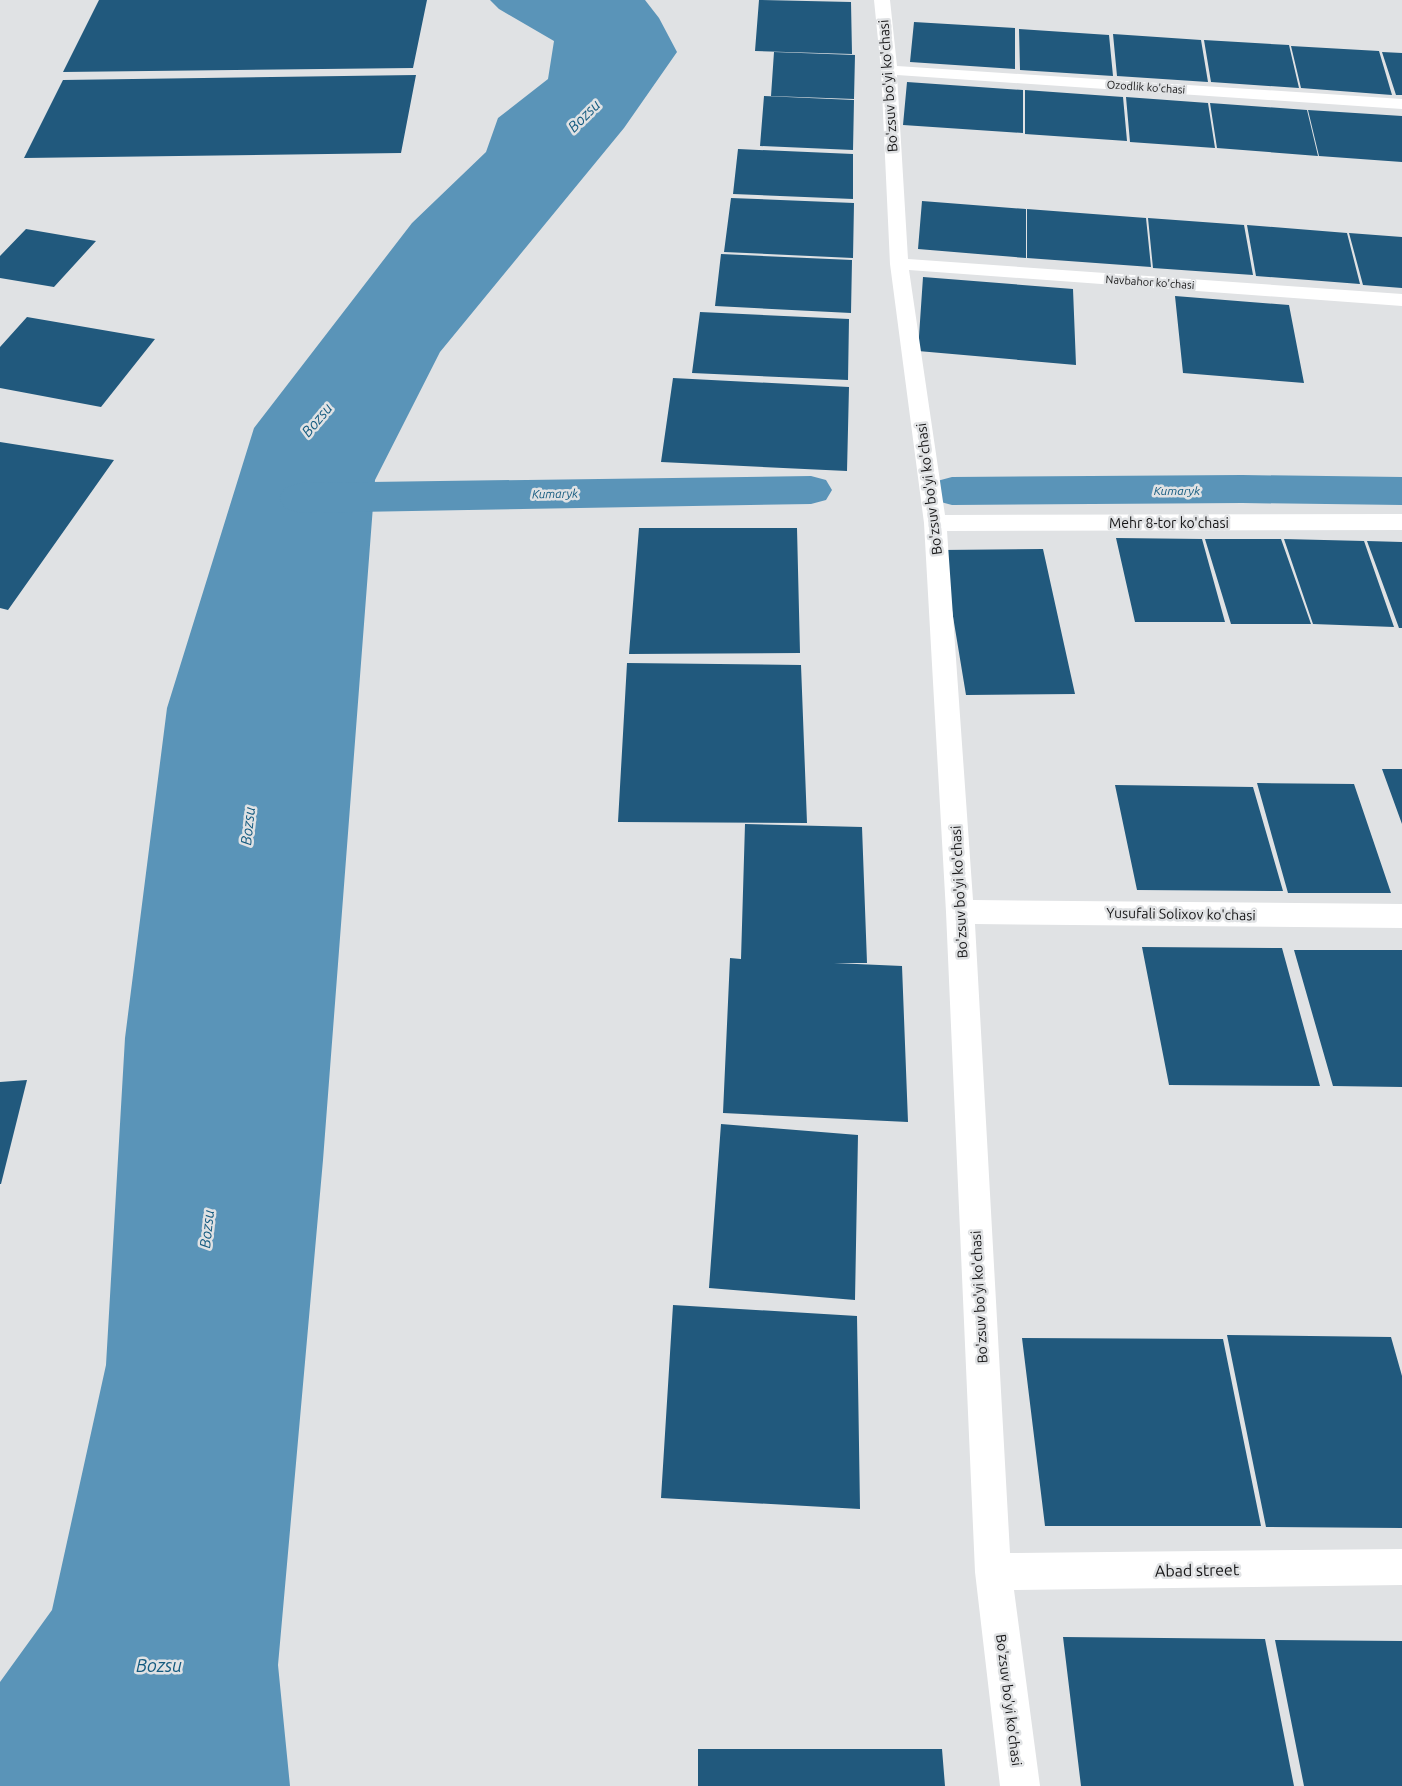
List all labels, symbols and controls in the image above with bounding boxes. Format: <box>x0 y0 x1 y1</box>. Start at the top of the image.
street label: Bo'zsuv bo'yi ko'chasi <box>875 19 901 153</box>
street label: Ozodlik ko'chasi <box>1106 78 1186 96</box>
water label: Bozsu <box>564 96 603 135</box>
street label: Navbahor ko'chasi <box>1105 273 1195 291</box>
water label: Bozsu <box>298 399 335 440</box>
street label: Bo'zsuv bo'yi ko'chasi <box>913 422 945 556</box>
water label: Kumaryk <box>1154 484 1201 497</box>
water label: Kumaryk <box>532 487 579 500</box>
street label: Mehr 8-tor ko'chasi <box>1109 515 1229 531</box>
water label: Bozsu <box>237 806 258 846</box>
street label: Bo'zsuv bo'yi ko'chasi <box>948 825 970 959</box>
street label: Yusufali Solixov ko'chasi <box>1106 905 1256 923</box>
water label: Bozsu <box>196 1209 217 1249</box>
street label: Bo'zsuv bo'yi ko'chasi <box>968 1230 990 1364</box>
street label: Abad street <box>1155 1560 1240 1580</box>
street label: Bo'zsuv bo'yi ko'chasi <box>993 1633 1025 1767</box>
water label: Bozsu <box>136 1655 182 1675</box>

